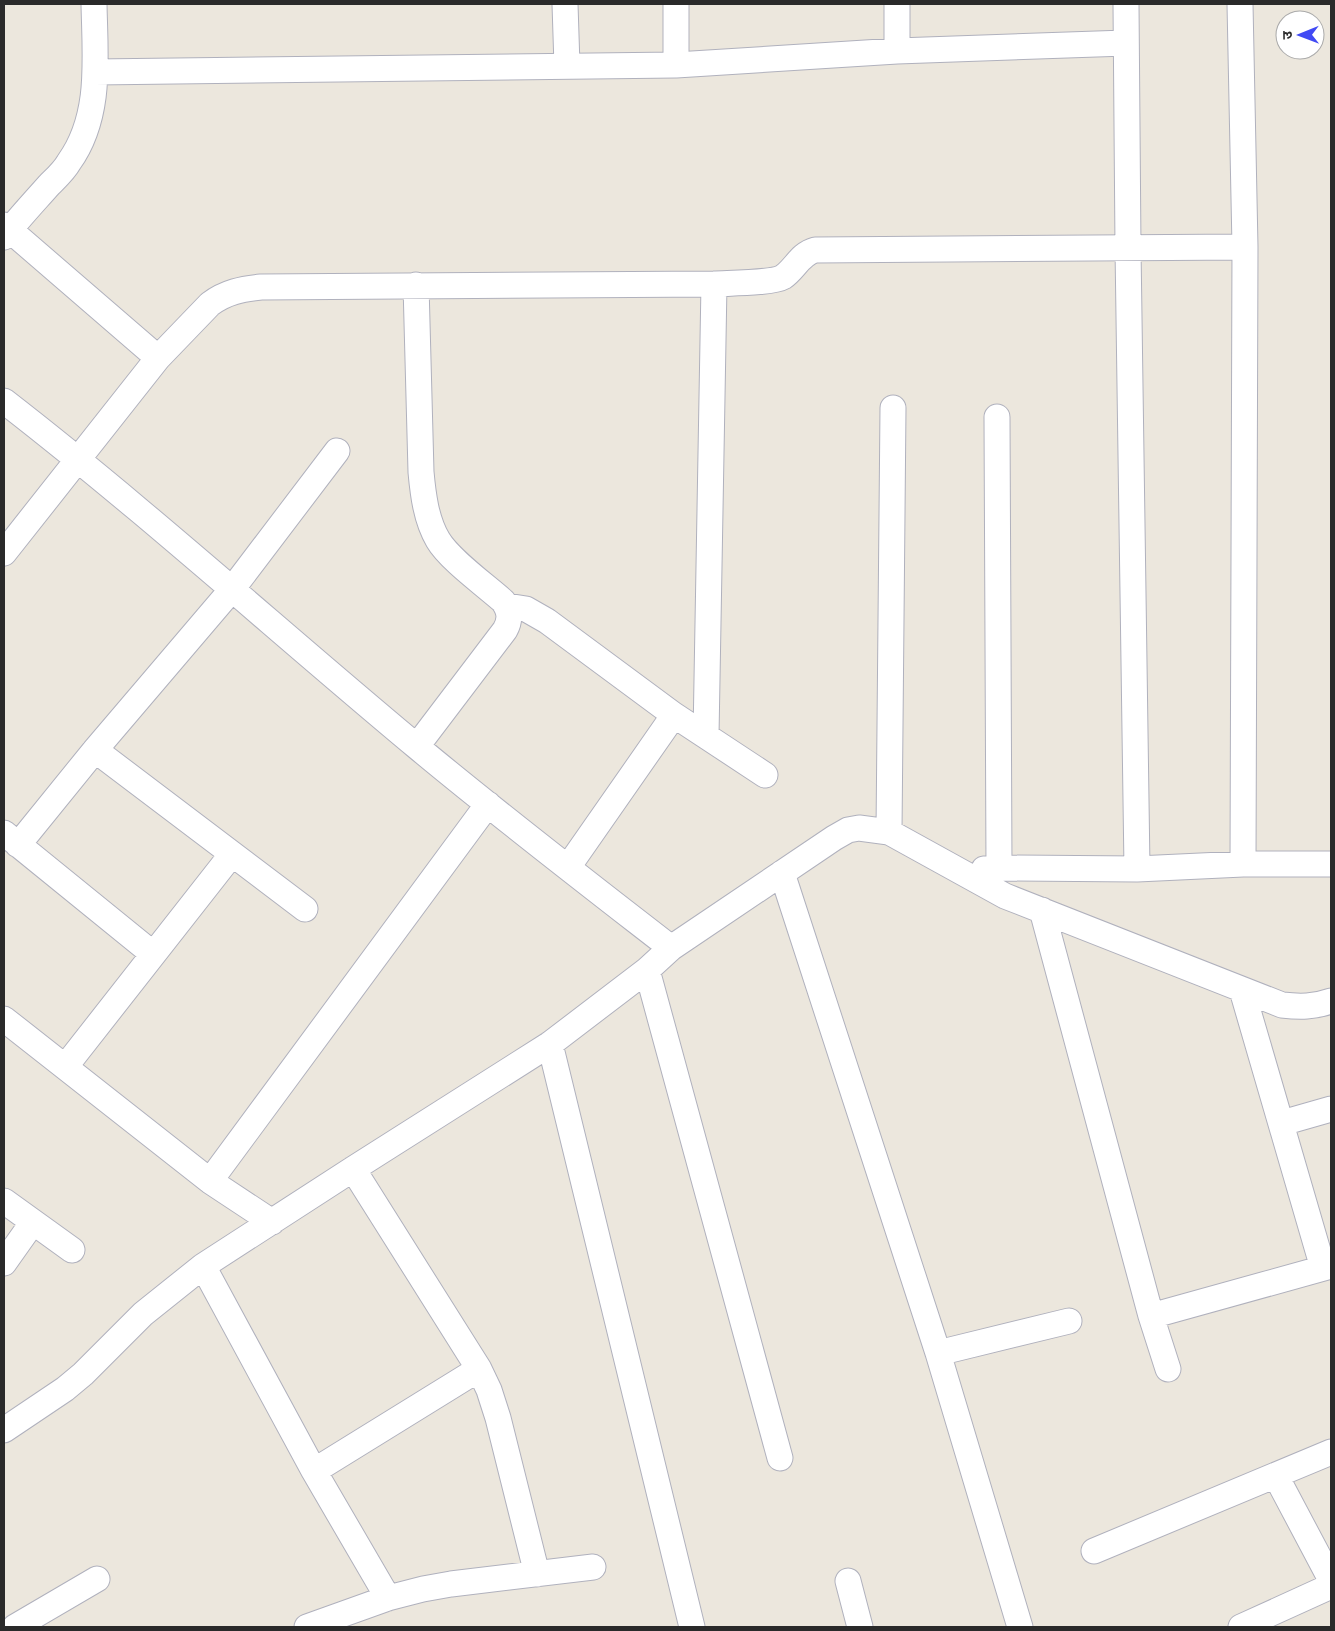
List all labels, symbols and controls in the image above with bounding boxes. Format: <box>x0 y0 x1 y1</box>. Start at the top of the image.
north arrow <box>1275 10 1325 60</box>
text: उ <box>1278 30 1296 39</box>

